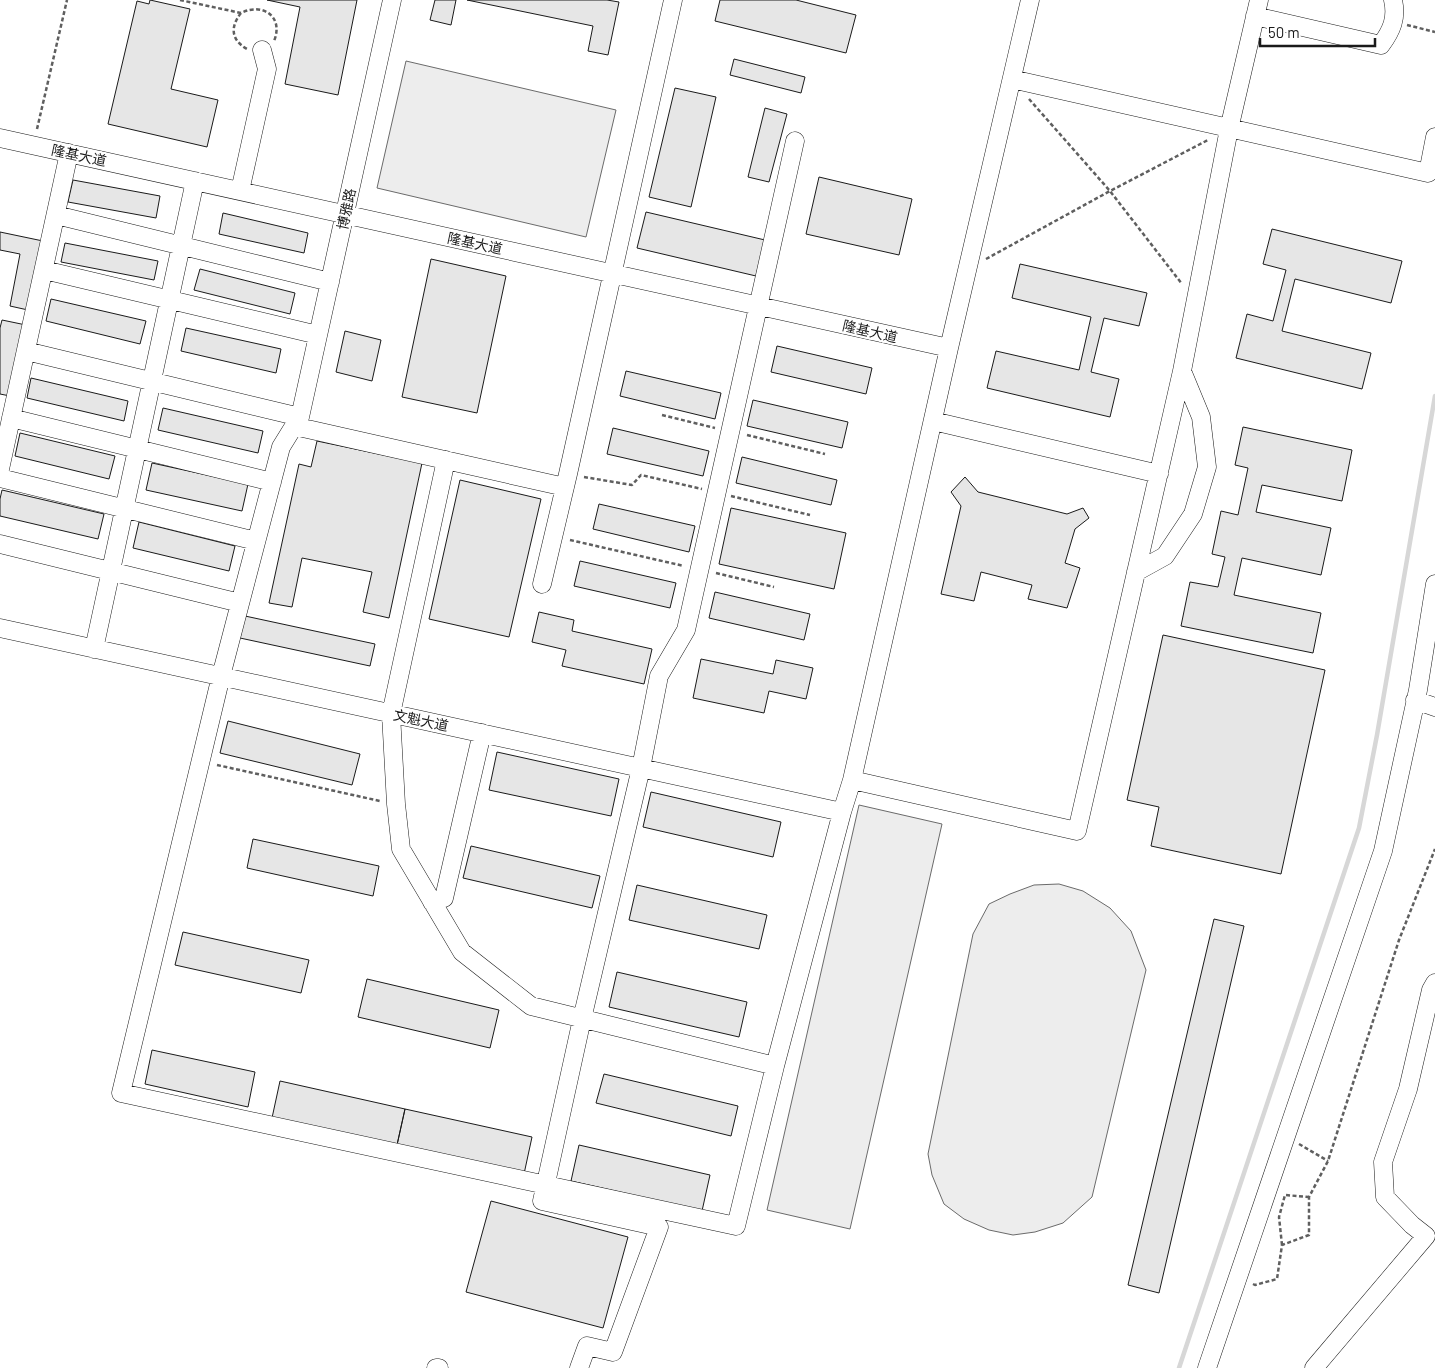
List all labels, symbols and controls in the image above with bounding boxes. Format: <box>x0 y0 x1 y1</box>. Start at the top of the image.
scale bar <box>1260 15 1375 47</box>
text: 50 m <box>1268 23 1300 41</box>
street label: 隆基大道 <box>50 141 108 169</box>
street label: 博雅路 <box>333 187 359 231</box>
street label: 隆基大道 <box>446 229 504 257</box>
street label: 隆基大道 <box>841 316 899 346</box>
street label: 文魁大道 <box>392 706 450 734</box>

